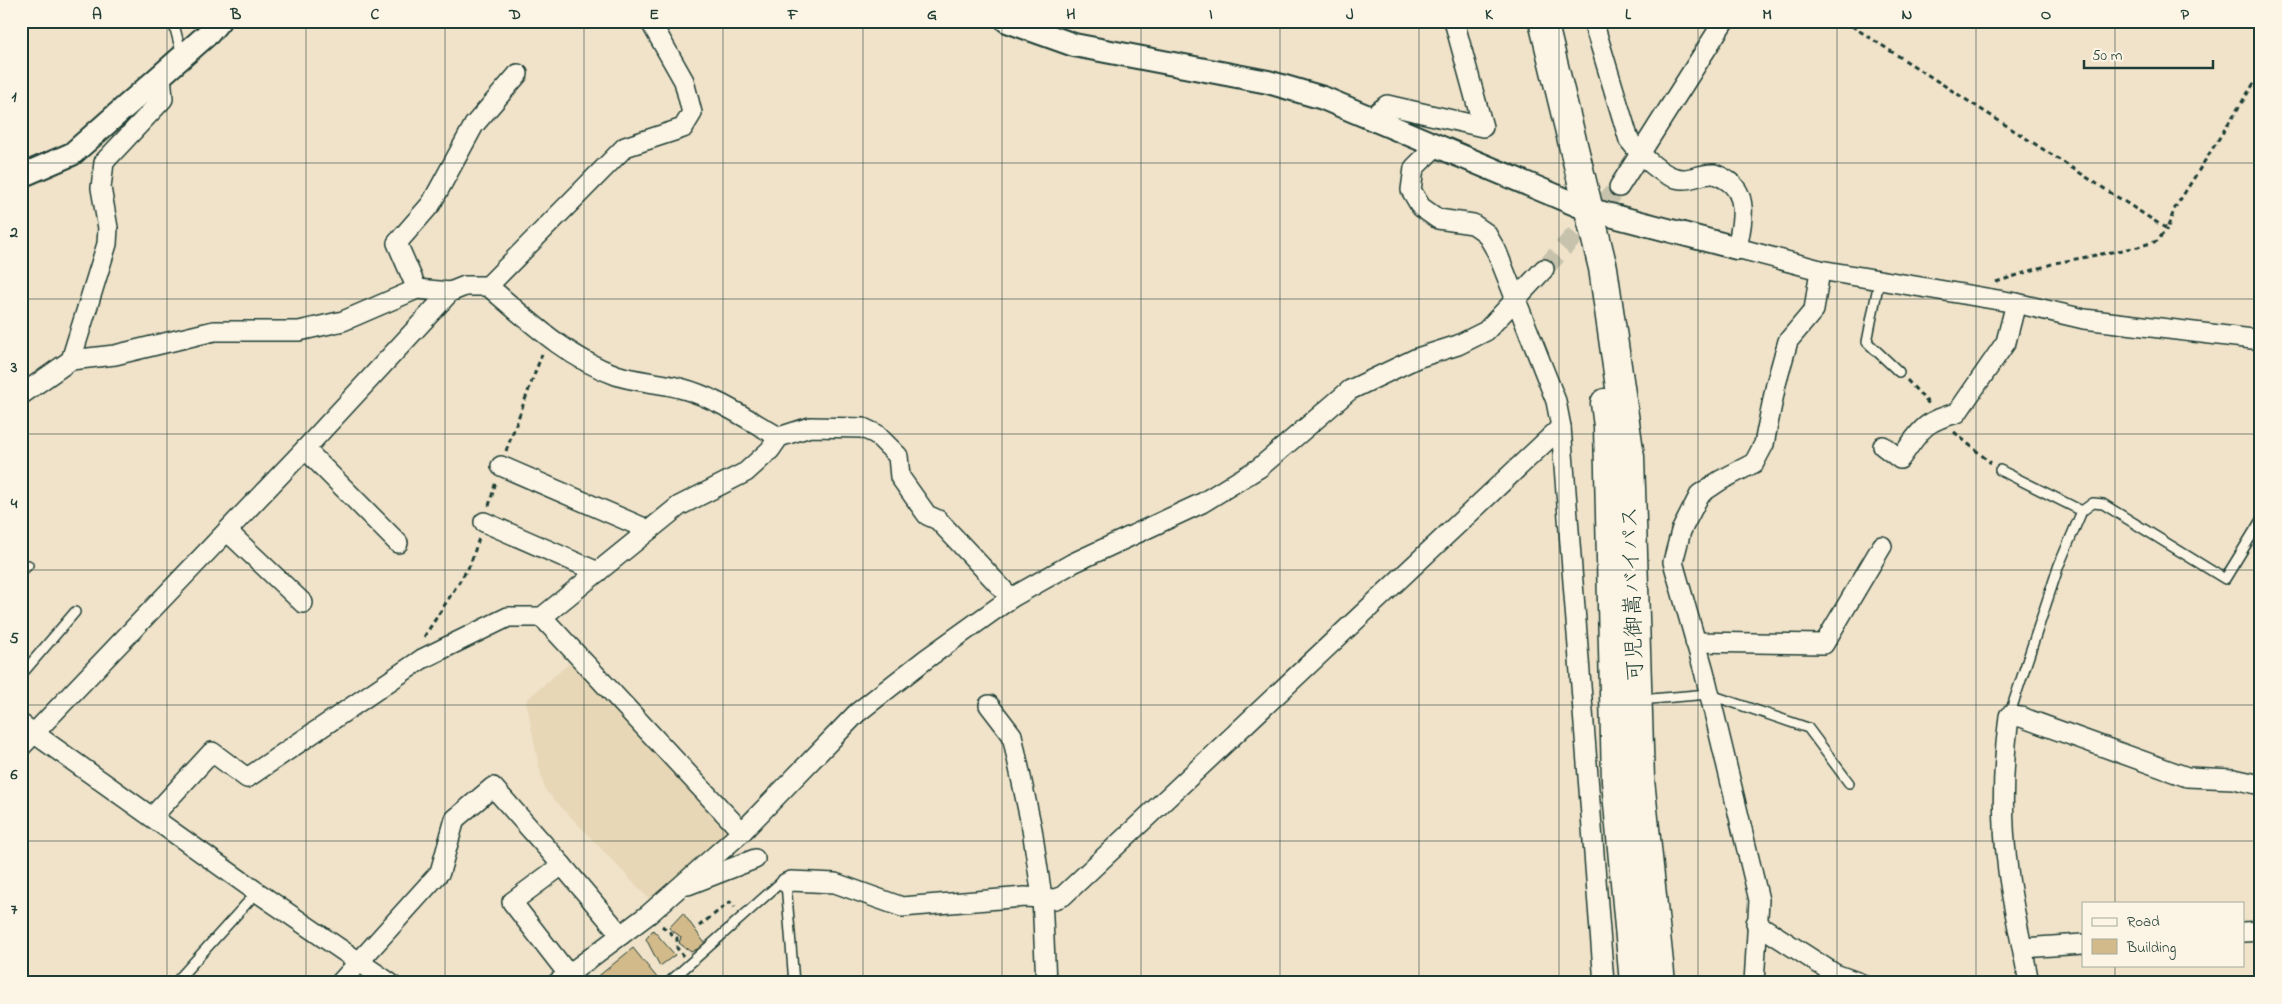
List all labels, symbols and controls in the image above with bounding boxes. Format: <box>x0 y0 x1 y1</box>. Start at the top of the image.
text: A <box>92 3 102 27</box>
text: B <box>230 3 242 27</box>
text: C <box>371 3 380 27</box>
text: D <box>508 3 521 27</box>
text: E <box>649 3 659 27</box>
text: F <box>787 3 799 27</box>
text: G <box>927 3 937 27</box>
text: H <box>1066 3 1076 27</box>
text: I <box>1209 3 1213 27</box>
text: J <box>1346 3 1354 27</box>
text: K <box>1485 3 1494 27</box>
text: L <box>1625 3 1632 27</box>
text: M <box>1762 3 1772 27</box>
text: N <box>1902 3 1913 27</box>
text: O <box>2041 3 2052 27</box>
text: P <box>2181 3 2190 27</box>
scale bar <box>2084 38 2213 70</box>
text: 50 m <box>2092 45 2123 67</box>
text: 1 <box>11 85 17 109</box>
text: 2 <box>9 221 18 245</box>
text: 3 <box>10 356 18 380</box>
text: 4 <box>10 492 18 516</box>
street label: 可児御嵩バイパス <box>1615 506 1653 682</box>
text: 5 <box>9 627 19 651</box>
text: 6 <box>9 763 18 787</box>
text: 7 <box>11 898 18 922</box>
legend <box>2082 902 2244 966</box>
text: Road <box>2127 911 2160 933</box>
text: Building <box>2126 937 2176 960</box>

